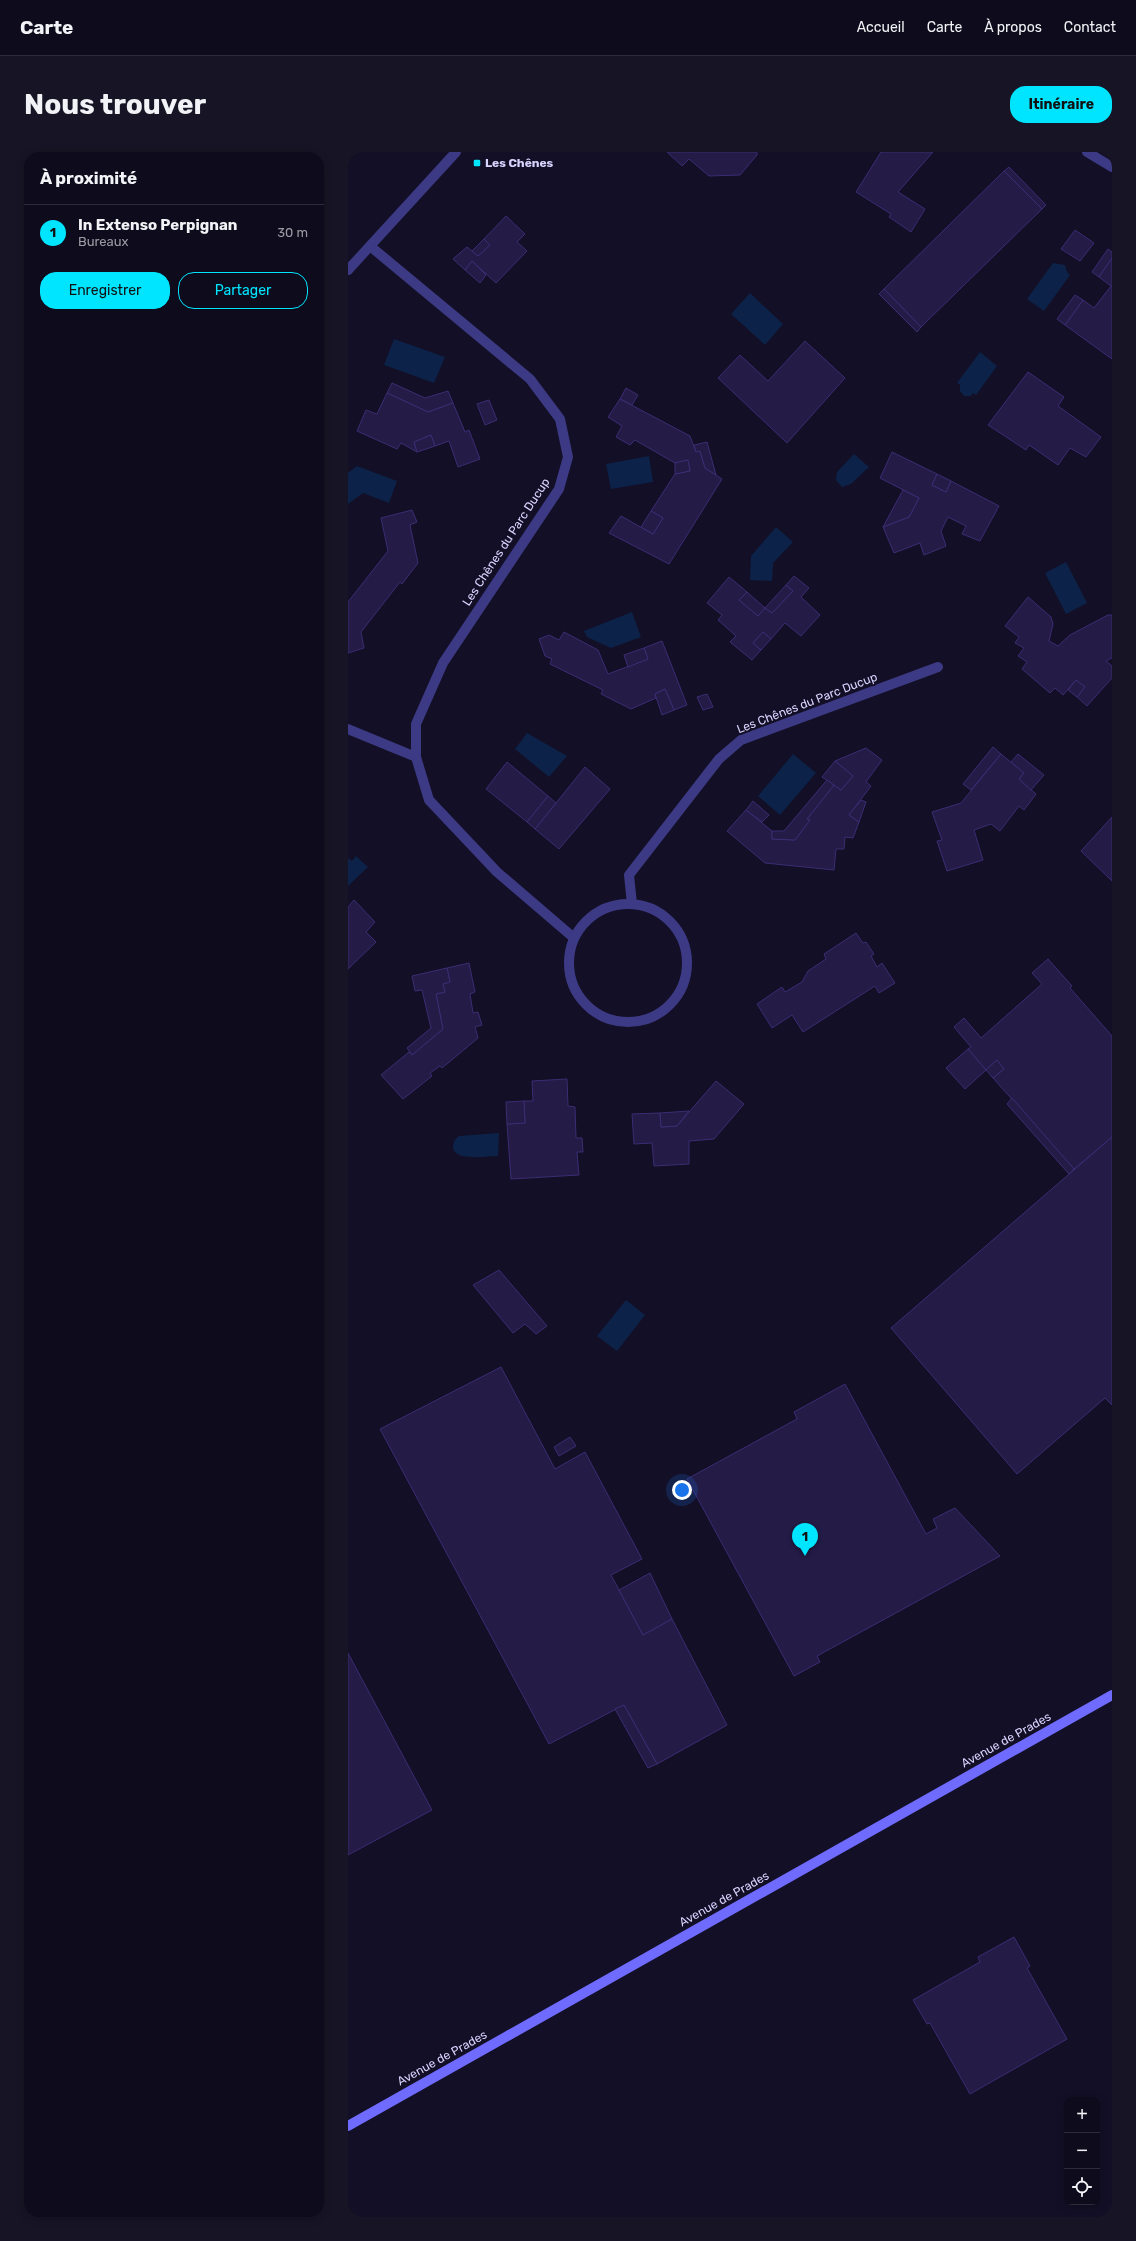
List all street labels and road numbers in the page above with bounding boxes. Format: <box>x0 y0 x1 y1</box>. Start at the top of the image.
street label: Les Chênes du Parc Ducup <box>459 475 553 609</box>
street label: Les Chênes du Parc Ducup <box>735 670 879 736</box>
street label: Avenue de Prades <box>959 1710 1053 1770</box>
street label: Avenue de Prades <box>677 1869 771 1929</box>
street label: Avenue de Prades <box>395 2028 489 2088</box>

